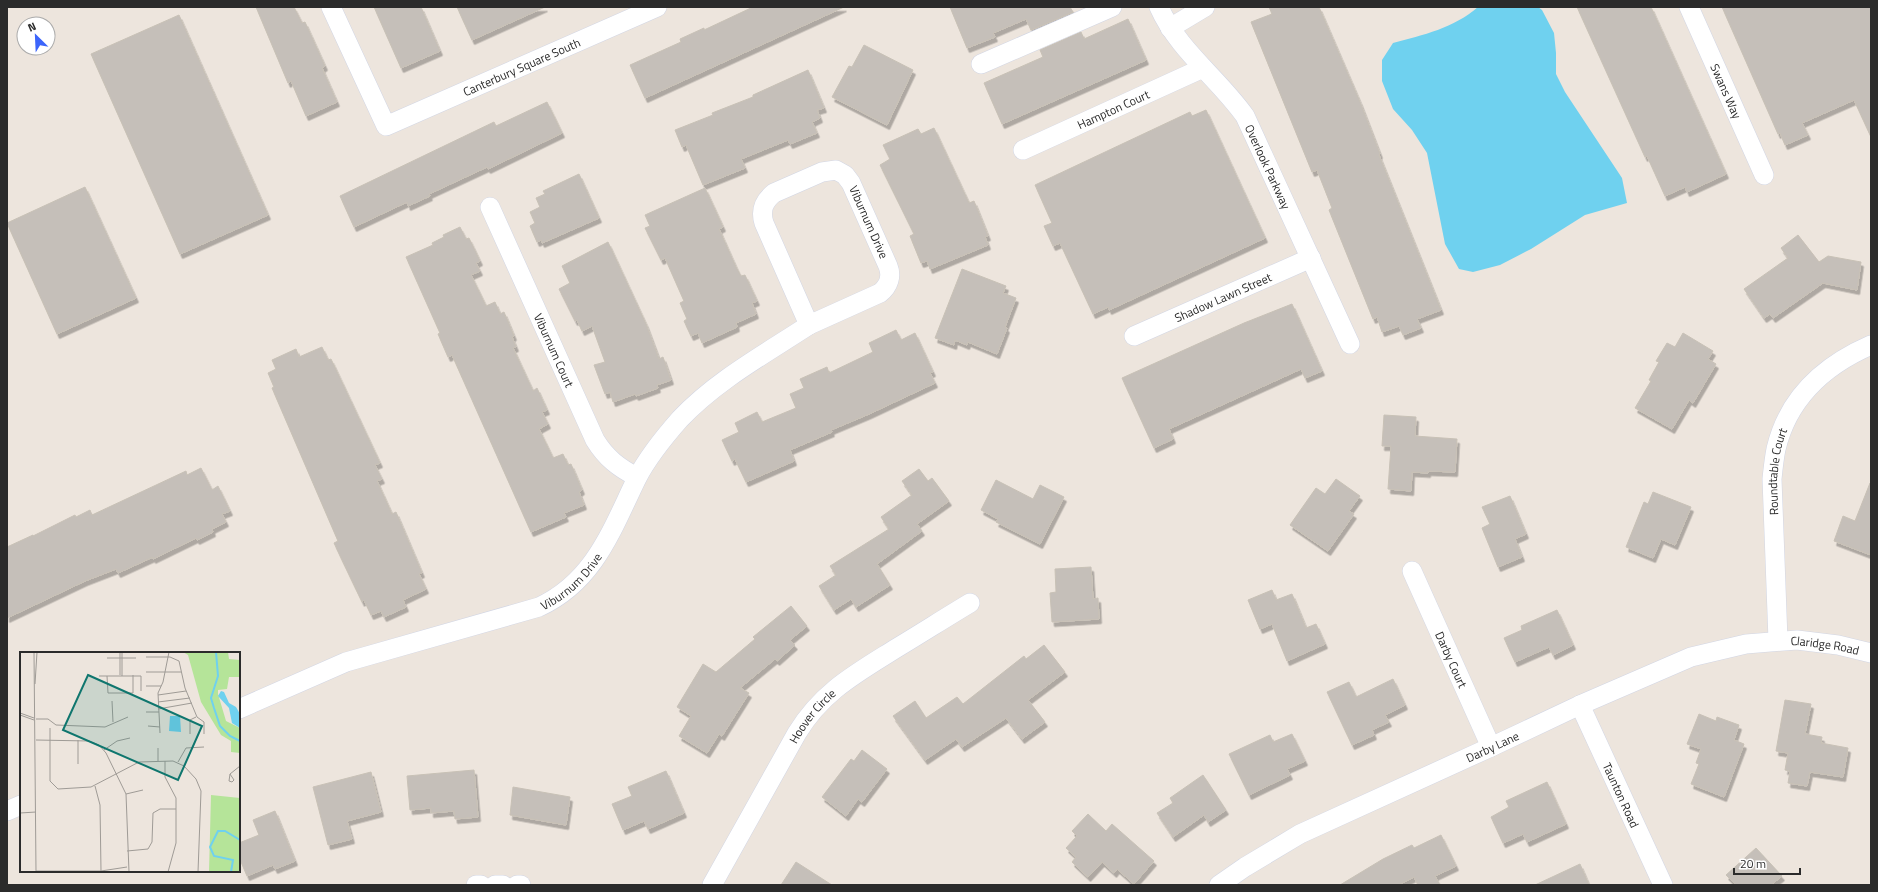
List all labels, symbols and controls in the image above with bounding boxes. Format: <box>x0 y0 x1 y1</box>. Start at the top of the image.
north arrow <box>16 16 56 56</box>
text: N <box>25 18 39 36</box>
street label: Canterbury Square South <box>460 32 583 101</box>
street label: Swans Way <box>1706 60 1747 122</box>
street label: Hampton Court <box>1074 84 1153 134</box>
street label: Overlook Parkway <box>1241 121 1296 212</box>
street label: Viburnum Drive <box>844 182 894 262</box>
street label: Shadow Lawn Street <box>1171 267 1275 327</box>
street label: Viburnum Court <box>530 310 580 391</box>
street label: Roundtable Court <box>1762 424 1792 516</box>
street label: Viburnum Drive <box>537 549 606 614</box>
street label: Darby Court <box>1431 628 1473 692</box>
street label: Claridge Road <box>1790 630 1861 659</box>
inset map <box>20 652 240 872</box>
street label: Hoover Circle <box>784 683 840 747</box>
street label: Darby Lane <box>1462 726 1522 767</box>
street label: Taunton Road <box>1598 759 1645 831</box>
scale bar <box>1734 850 1800 876</box>
text: 20 m <box>1740 854 1766 873</box>

